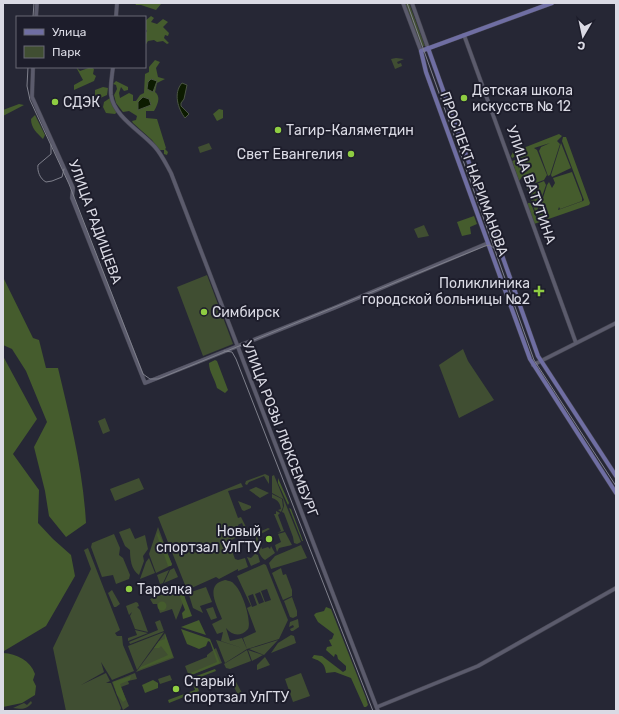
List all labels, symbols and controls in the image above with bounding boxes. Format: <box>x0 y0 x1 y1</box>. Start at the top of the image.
legend <box>16 16 146 68</box>
north arrow <box>563 16 603 56</box>
text: Улица <box>52 25 86 39</box>
text: С <box>576 38 586 52</box>
text: Парк <box>52 45 81 59</box>
place label: Детская школа искусств № 12 <box>472 82 573 115</box>
street label: ПРОСПЕКТ НАРИМАНОВА <box>436 89 512 259</box>
marker: Детская школа искусств № 12 <box>459 93 469 103</box>
place label: СДЭК <box>63 94 100 111</box>
marker: СДЭК <box>50 97 60 107</box>
place label: Тагир-Каляметдин <box>286 122 414 139</box>
street label: УЛИЦА ВАТУТИНА <box>503 124 559 247</box>
marker: Тагир-Каляметдин <box>273 125 283 135</box>
place label: Свет Евангелия <box>237 146 343 163</box>
marker: Свет Евангелия <box>346 149 356 159</box>
street label: УЛИЦА РАДИЩЕВА <box>65 158 126 287</box>
place label: Поликлиника городской больницы №2 <box>362 275 530 308</box>
marker: Поликлиника городской больницы №2 <box>533 285 545 297</box>
place label: Симбирск <box>212 304 280 321</box>
marker: Симбирск <box>199 307 209 317</box>
street label: УЛИЦА РОЗЫ ЛЮКСЕМБУРГ <box>238 339 322 520</box>
place label: Новый спортзал УлГТУ <box>156 523 262 556</box>
marker: Новый спортзал УлГТУ <box>264 534 274 544</box>
place label: Тарелка <box>137 581 192 598</box>
marker: Тарелка <box>124 584 134 594</box>
place label: Старый спортзал УлГТУ <box>184 673 290 706</box>
marker: Старый спортзал УлГТУ <box>171 684 181 694</box>

